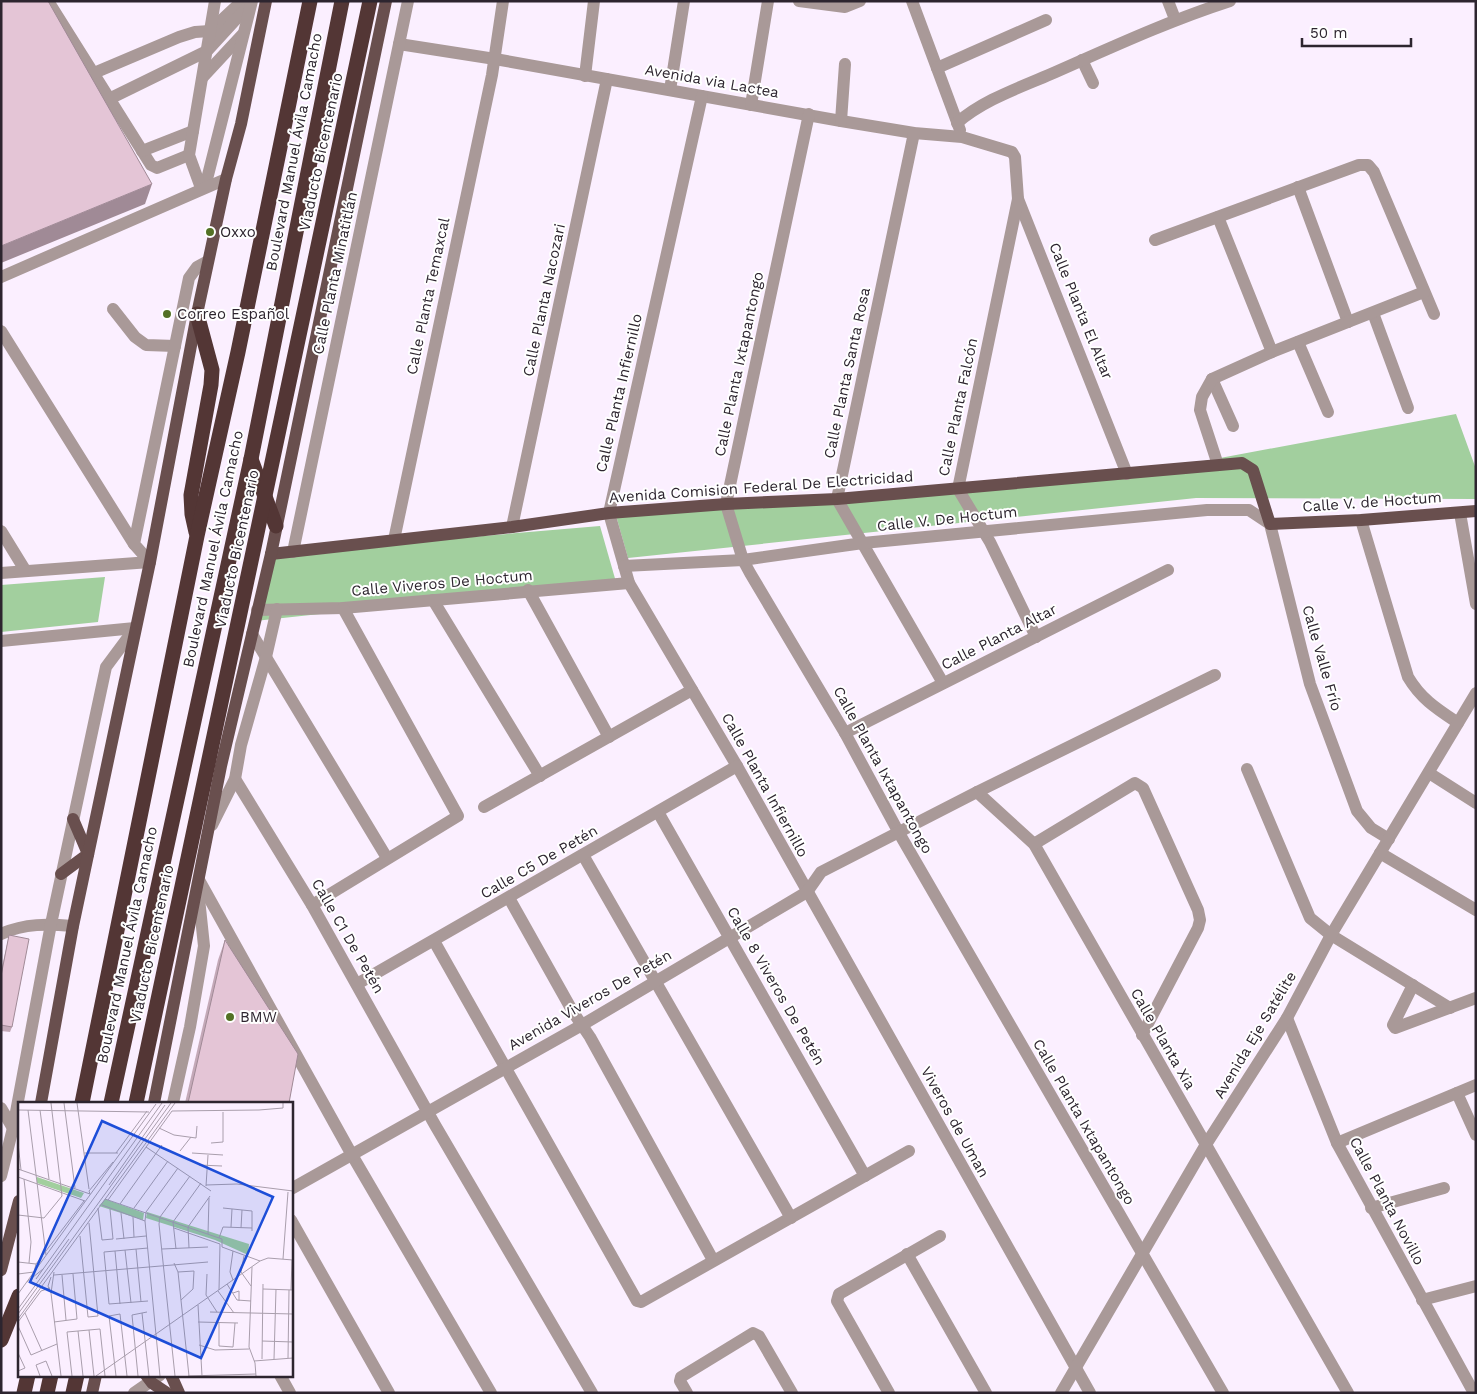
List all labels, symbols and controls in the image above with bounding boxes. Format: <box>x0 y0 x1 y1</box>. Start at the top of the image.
scale bar <box>1302 15 1411 47</box>
text: 50 m <box>1310 24 1347 42</box>
street label: Boulevard Manuel Ávila Camacho <box>262 32 326 272</box>
street label: Avenida via Lactea <box>644 60 781 102</box>
street label: Viaducto Bicentenario <box>295 71 347 233</box>
street label: Calle Planta Minatitlán <box>309 190 361 356</box>
street label: Calle Planta Temaxcal <box>403 215 454 376</box>
street label: Calle Planta Nacozari <box>519 222 569 378</box>
place label: Oxxo <box>220 223 256 241</box>
marker: Oxxo <box>204 226 216 238</box>
street label: Calle Planta El Altar <box>1045 240 1117 382</box>
street label: Calle Planta Ixtapantongo <box>711 270 767 458</box>
street label: Calle Planta Santa Rosa <box>820 285 874 460</box>
place label: Correo Español <box>177 305 290 323</box>
marker: Correo Español <box>161 308 173 320</box>
street label: Calle Planta Infiernillo <box>592 312 646 474</box>
street label: Calle Planta Falcón <box>935 336 981 478</box>
street label: Boulevard Manuel Ávila Camacho <box>179 429 247 669</box>
street label: Avenida Comision Federal De Electricidad <box>608 467 914 507</box>
street label: Viaducto Bicentenario <box>211 468 263 630</box>
street label: Calle V. de Hoctum <box>1302 488 1442 516</box>
street label: Calle V. De Hoctum <box>876 503 1018 535</box>
street label: Calle Viveros De Hoctum <box>351 566 533 600</box>
street label: Calle Planta Altar <box>938 600 1060 674</box>
street label: Calle Valle Frío <box>1298 603 1346 713</box>
street label: Calle Planta Ixtapantongo <box>829 683 937 857</box>
street label: Calle Planta Infiernillo <box>718 710 812 860</box>
street label: Calle C5 De Petén <box>477 821 601 903</box>
street label: Boulevard Manuel Ávila Camacho <box>93 825 161 1065</box>
street label: Viaducto Bicentenario <box>126 863 178 1025</box>
street label: Calle C1 De Petén <box>308 876 388 996</box>
street label: Calle 8 Viveros De Petén <box>723 904 829 1068</box>
street label: Avenida Viveros De Petén <box>505 946 675 1054</box>
street label: Avenida Eje Satélite <box>1210 968 1300 1102</box>
street label: Calle Planta Xia <box>1127 985 1200 1093</box>
place label: BMW <box>240 1008 277 1026</box>
marker: BMW <box>224 1011 236 1023</box>
street label: Calle Planta Ixtapantongo <box>1029 1036 1139 1208</box>
street label: Viveros de Uman <box>917 1063 993 1181</box>
inset map <box>18 1102 292 1376</box>
street label: Calle Planta Novillo <box>1346 1134 1428 1268</box>

